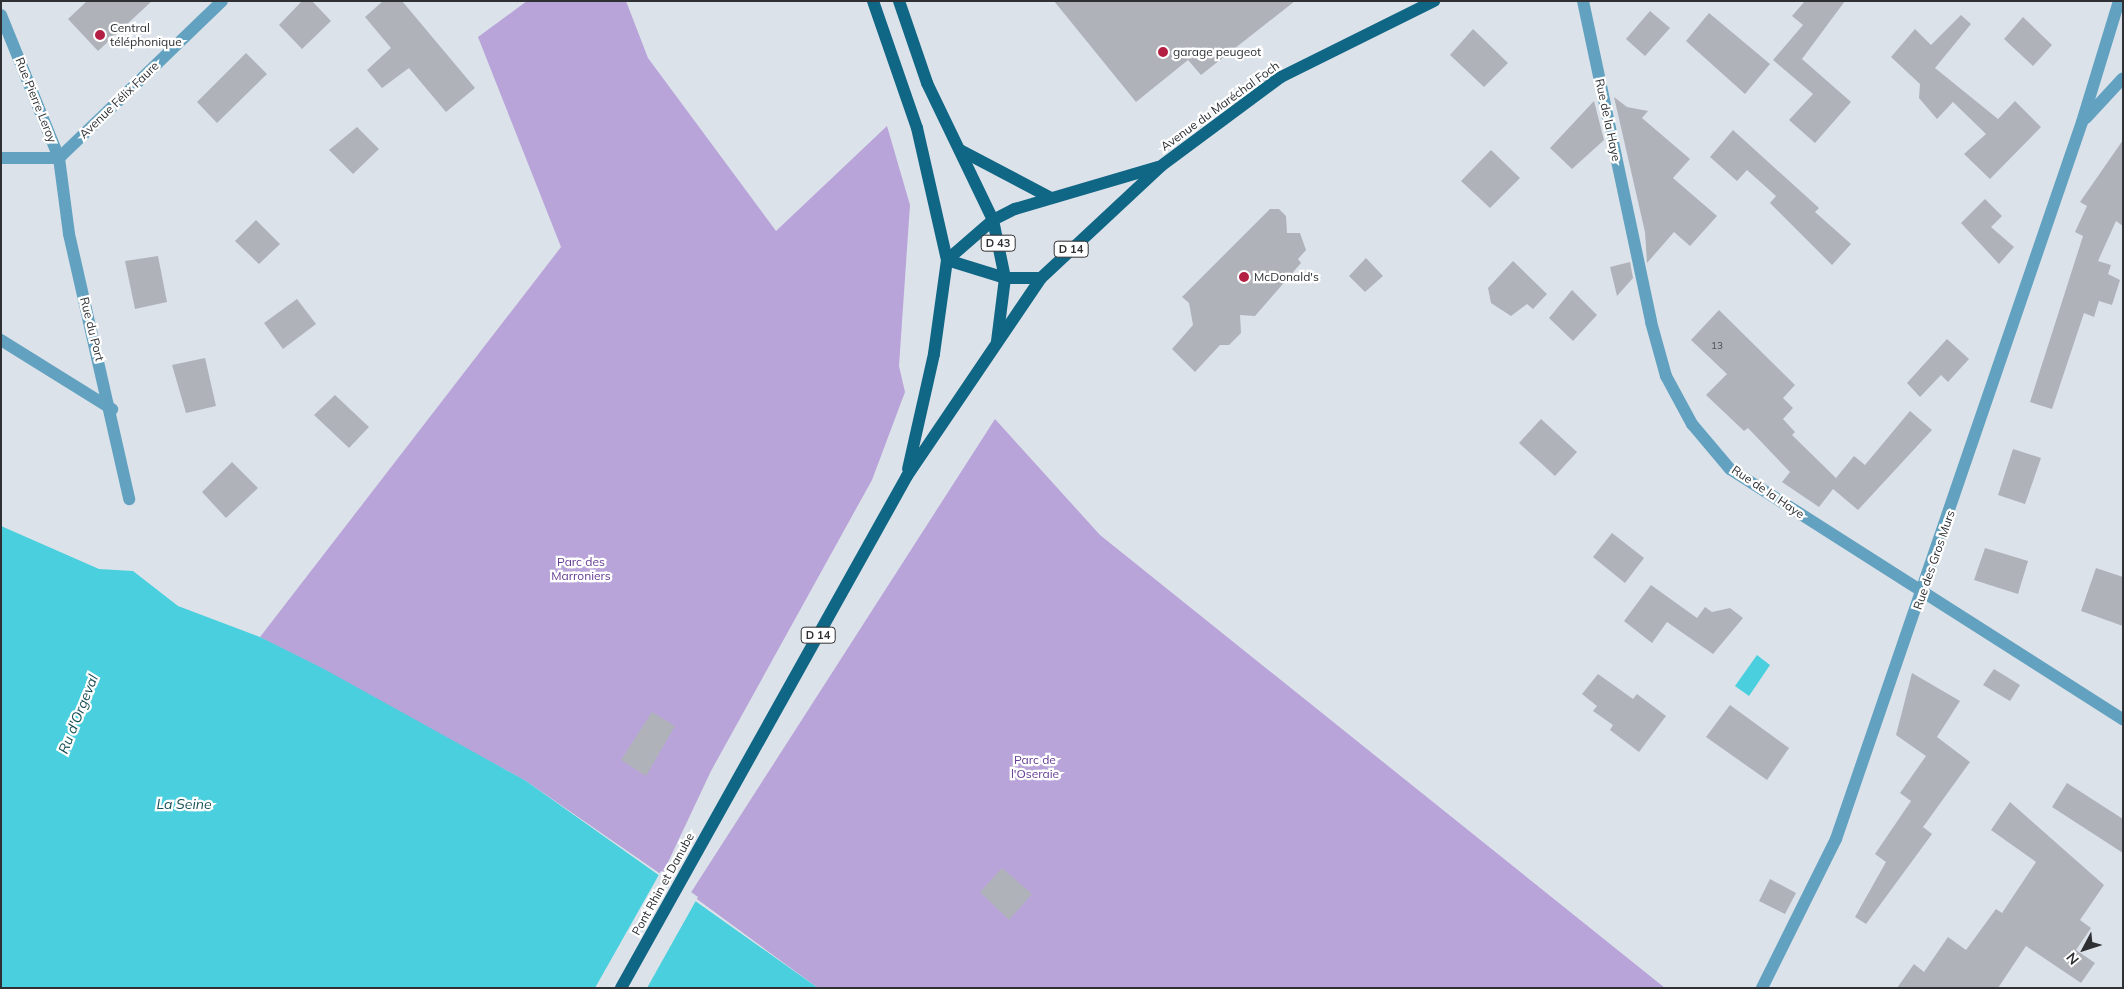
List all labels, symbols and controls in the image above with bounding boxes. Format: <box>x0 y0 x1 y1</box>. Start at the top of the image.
place label: Central téléphonique <box>110 21 182 49</box>
marker: Central téléphonique <box>94 29 106 41</box>
place label: garage peugeot <box>1173 45 1261 59</box>
marker: garage peugeot <box>1157 46 1169 58</box>
street label: Rue Pierre Leroy <box>12 55 60 145</box>
street label: Avenue Félix Faure <box>76 58 162 142</box>
street label: Avenue du Maréchal Foch <box>1158 58 1282 154</box>
street label: Rue de la Haye <box>1592 77 1624 163</box>
road number: D 43 <box>980 234 1016 252</box>
road number: D 14 <box>1054 240 1088 258</box>
place label: McDonald's <box>1254 270 1319 284</box>
marker: McDonald's <box>1238 271 1250 283</box>
street label: Rue du Port <box>77 296 107 362</box>
house number: 13 <box>1711 340 1723 352</box>
street label: Rue de la Haye <box>1729 463 1807 521</box>
street label: Rue des Gros Murs <box>1910 508 1958 612</box>
park label: Parc des Marroniers <box>551 555 611 583</box>
road number: D 14 <box>800 626 836 644</box>
water label: Ru d'Orgeval <box>55 672 101 756</box>
park label: Parc de l'Oseraie <box>1011 753 1059 781</box>
water label: La Seine <box>156 796 212 812</box>
street label: Pont Rhin et Danube <box>629 830 697 938</box>
north arrow <box>2059 924 2109 974</box>
text: N <box>2062 949 2083 968</box>

